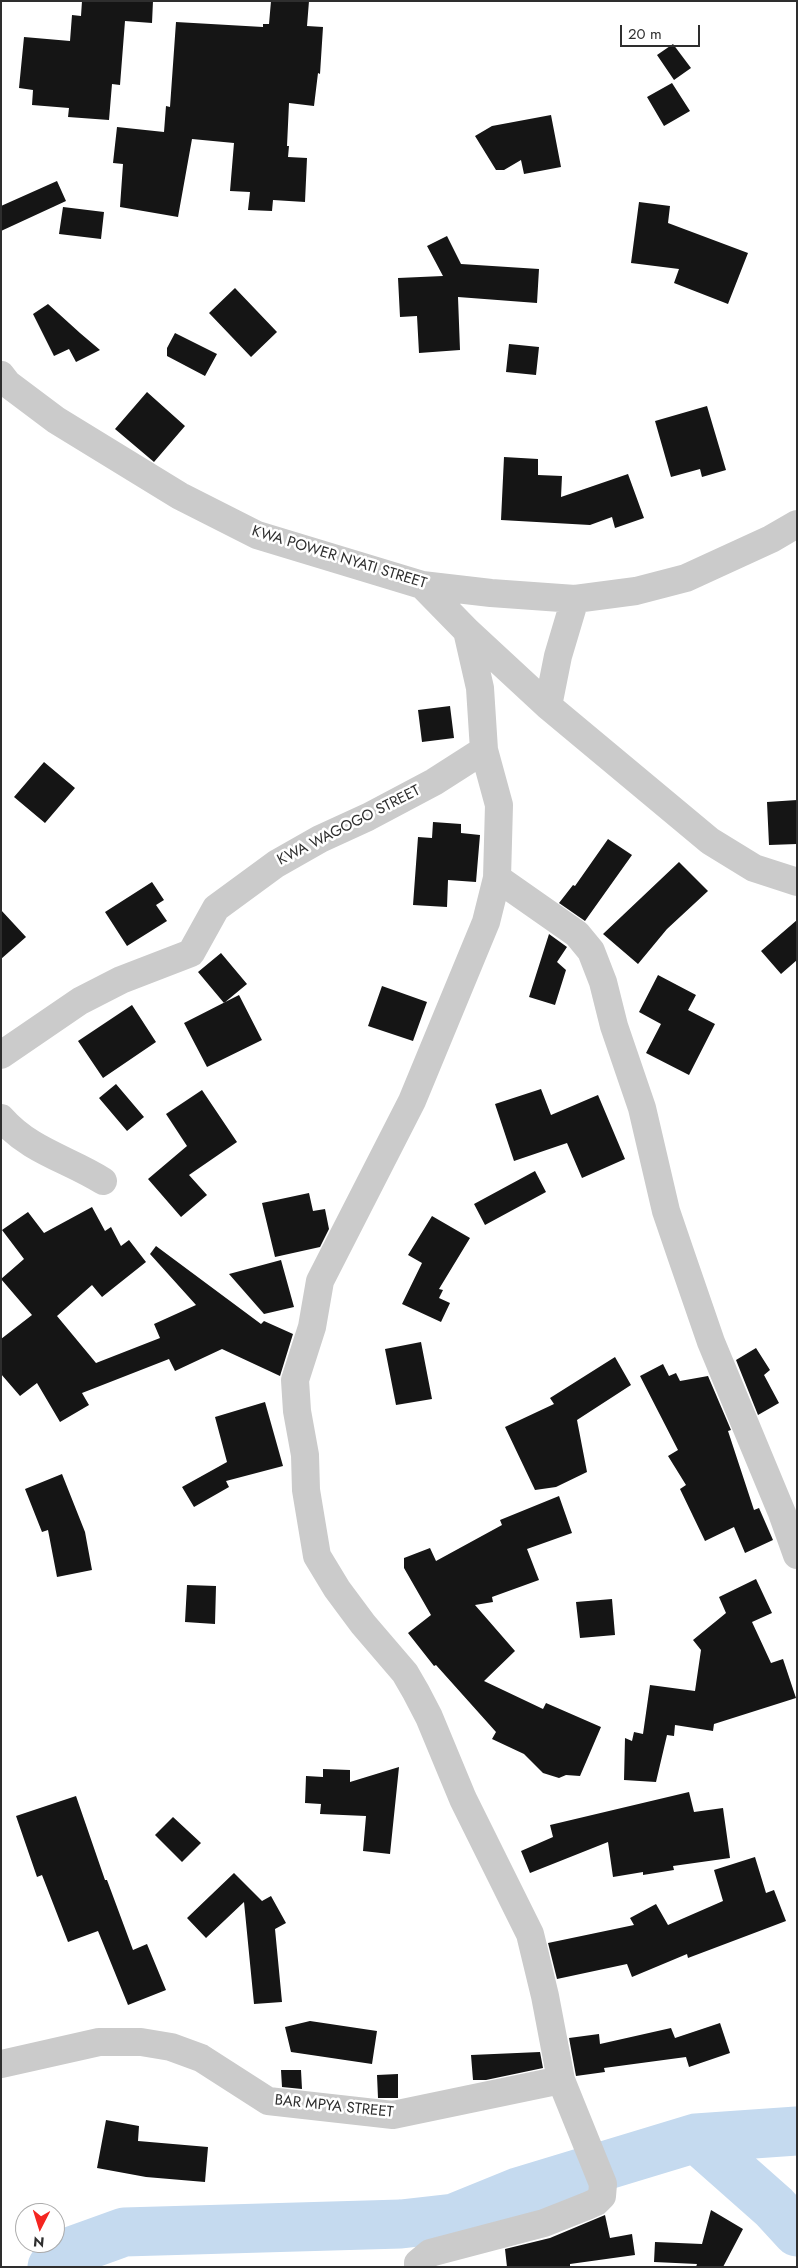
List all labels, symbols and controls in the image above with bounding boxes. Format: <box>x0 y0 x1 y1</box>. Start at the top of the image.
scale bar <box>623 15 703 47</box>
text: 20 m <box>628 23 662 45</box>
street label: KWA POWER NYATI STREET <box>249 523 429 593</box>
street label: KWA WAGOGO STREET <box>275 782 423 870</box>
street label: BAR MPYA STREET <box>274 2092 394 2122</box>
north arrow <box>15 2203 65 2253</box>
text: N <box>32 2232 45 2252</box>

